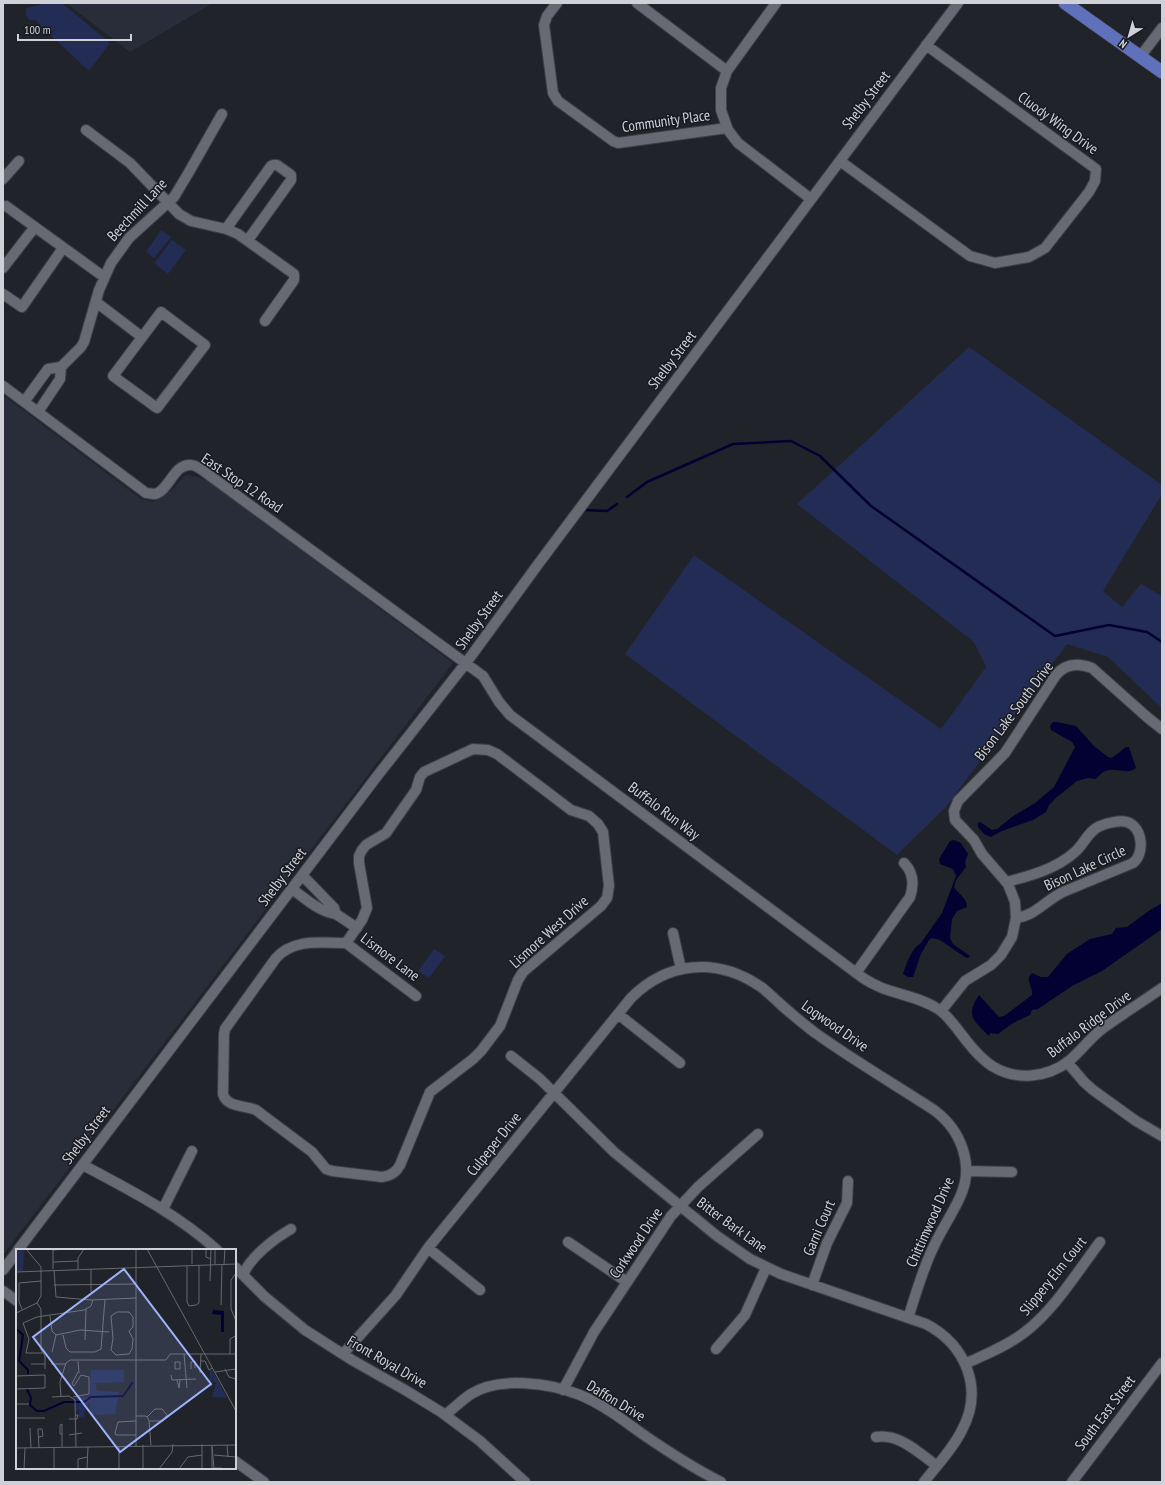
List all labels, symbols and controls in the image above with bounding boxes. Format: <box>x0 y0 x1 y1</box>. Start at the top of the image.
scale bar <box>18 16 131 42</box>
north arrow <box>1109 16 1149 56</box>
text: 100 m <box>24 22 51 37</box>
text: N <box>1116 37 1130 51</box>
street label: Shelby Street <box>837 67 894 133</box>
street label: Cluody Wing Drive <box>1014 87 1102 158</box>
street label: Community Place <box>621 105 711 136</box>
street label: Beechmill Lane <box>103 174 171 245</box>
street label: Shelby Street <box>643 327 700 393</box>
street label: East Stop 12 Road <box>198 449 286 517</box>
street label: Shelby Street <box>451 586 506 653</box>
street label: Bison Lake South Drive <box>970 657 1057 764</box>
street label: Buffalo Run Way <box>625 777 704 844</box>
street label: Bison Lake Circle <box>1041 840 1129 895</box>
street label: Shelby Street <box>253 844 310 910</box>
street label: Lismore West Drive <box>505 891 592 972</box>
street label: Lismore Lane <box>357 928 424 985</box>
street label: Buffalo Ridge Drive <box>1043 986 1135 1061</box>
street label: Logwood Drive <box>798 996 872 1055</box>
street label: Shelby Street <box>57 1102 114 1168</box>
street label: Culpeper Drive <box>462 1108 525 1179</box>
street label: Chittimwood Drive <box>901 1174 958 1270</box>
street label: Bitter Bark Lane <box>693 1193 771 1257</box>
street label: Garni Court <box>798 1197 839 1258</box>
street label: Corkwood Drive <box>605 1204 666 1282</box>
street label: Slippery Elm Court <box>1015 1232 1090 1319</box>
inset map <box>16 1249 236 1469</box>
street label: Front Royal Drive <box>344 1331 431 1392</box>
street label: South East Street <box>1070 1371 1139 1454</box>
street label: Daffon Drive <box>584 1376 649 1425</box>

